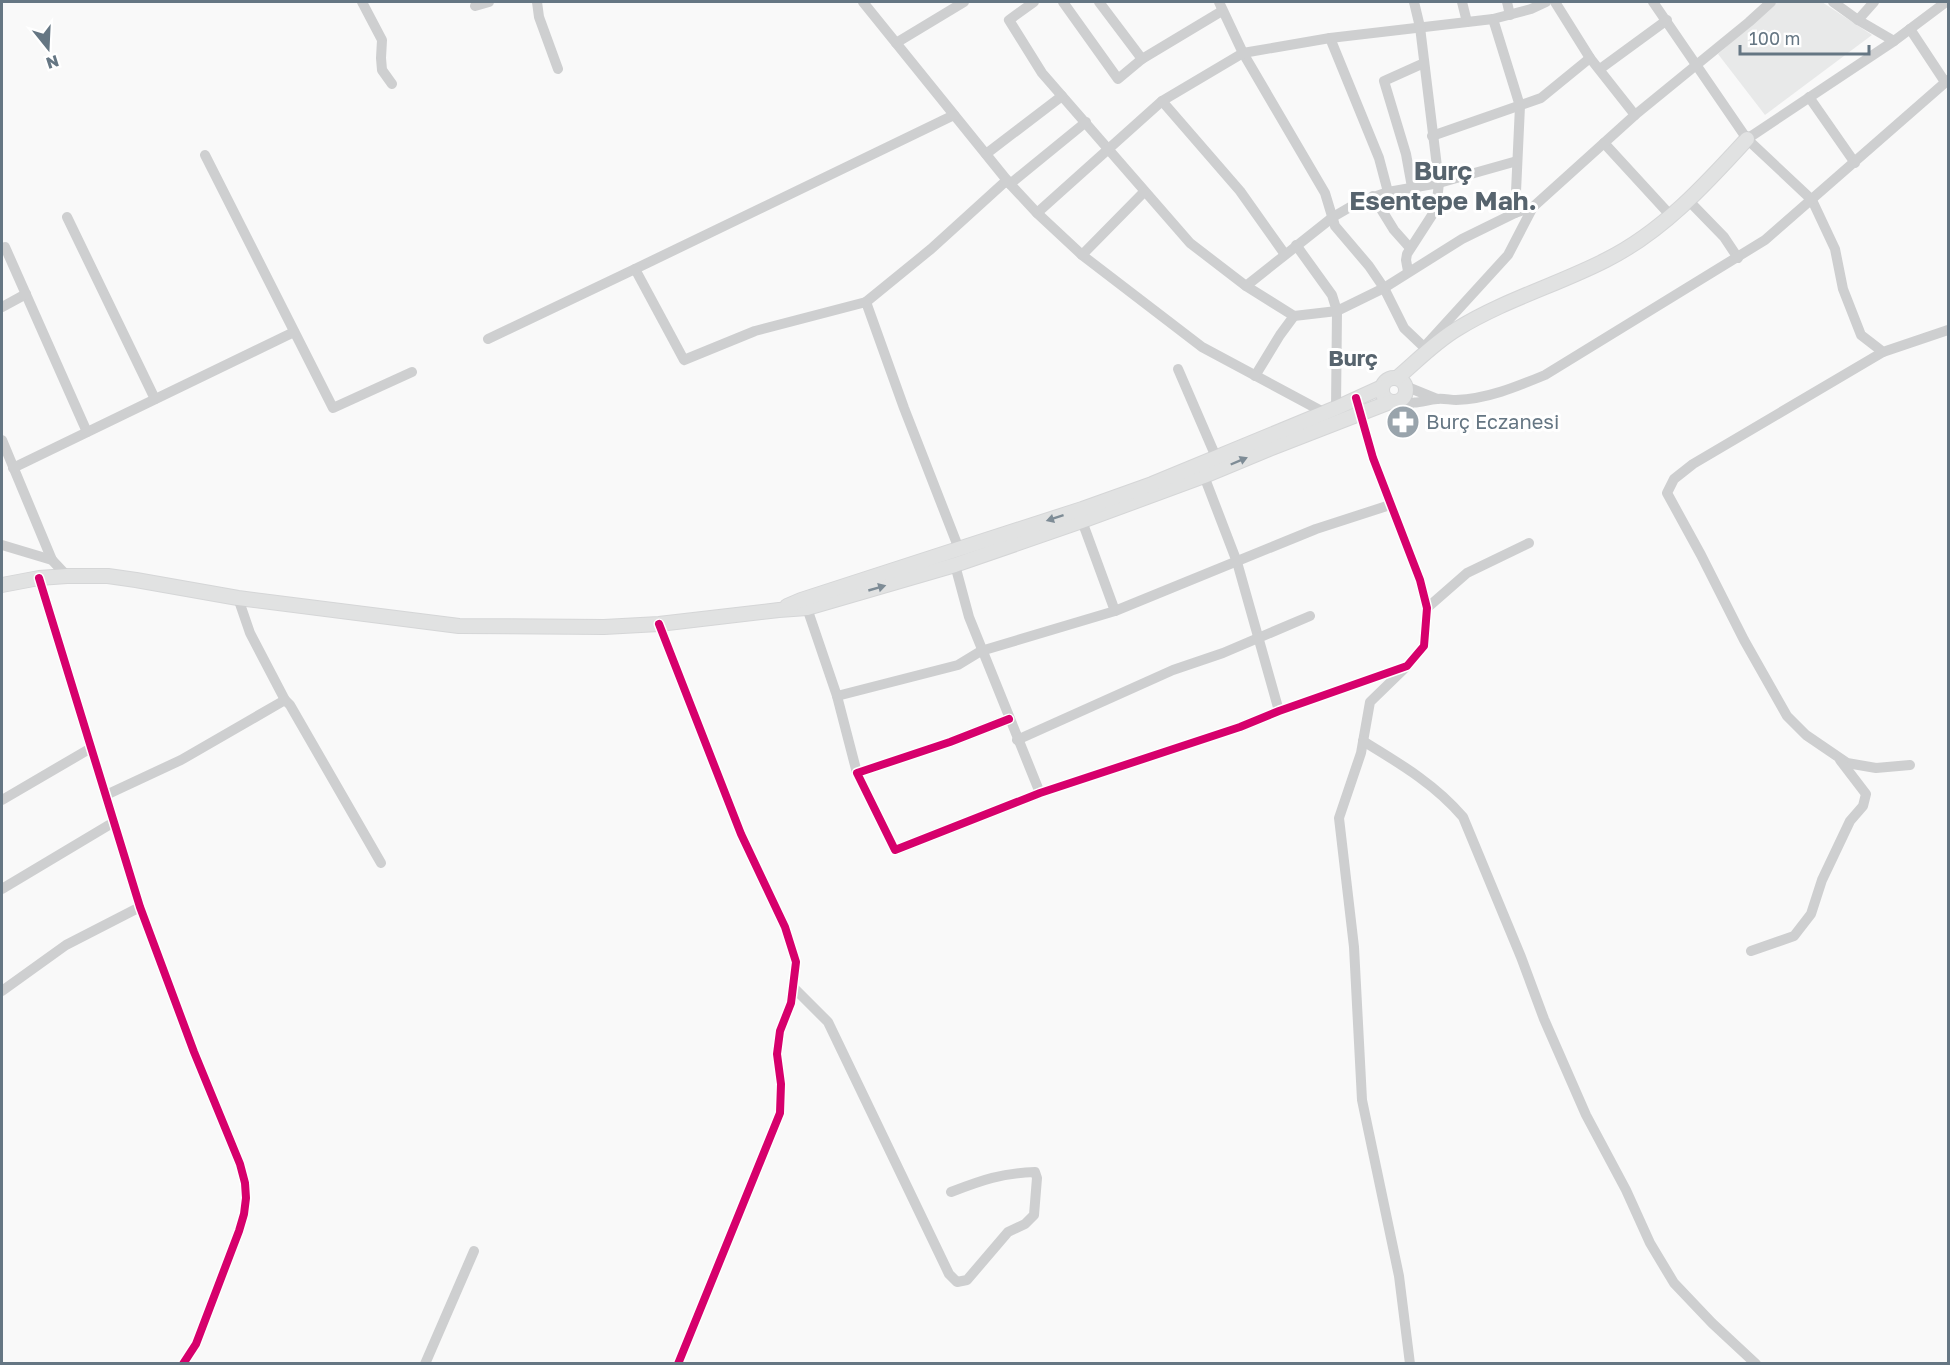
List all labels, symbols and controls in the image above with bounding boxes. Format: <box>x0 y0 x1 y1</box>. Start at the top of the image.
north arrow <box>18 18 78 78</box>
scale bar <box>1740 18 1869 56</box>
text: 100 m <box>1749 27 1800 49</box>
text: N <box>44 51 62 74</box>
district label: Burç Esentepe Mah. <box>1349 155 1537 216</box>
district label: Burç <box>1328 344 1378 371</box>
pharmacy icon: Burç Eczanesi <box>1385 404 1421 440</box>
place label: Burç Eczanesi <box>1426 409 1559 433</box>
one-way arrow <box>1230 456 1248 465</box>
one-way arrow <box>1046 514 1064 524</box>
one-way arrow <box>868 583 886 592</box>

